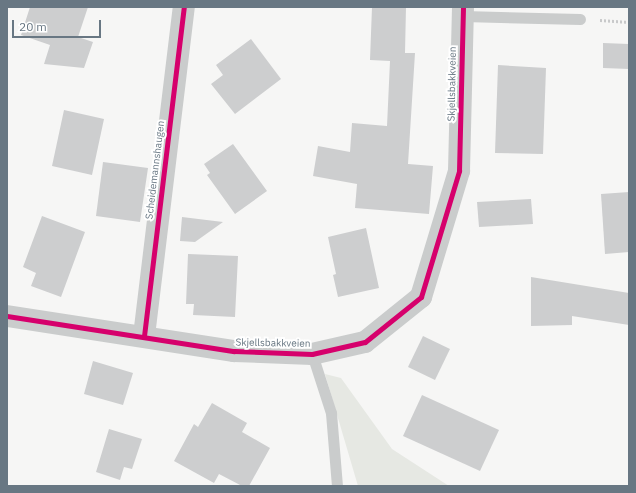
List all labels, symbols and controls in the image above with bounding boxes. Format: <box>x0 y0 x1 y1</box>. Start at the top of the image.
scale bar <box>14 12 103 38</box>
text: 20 m <box>19 19 47 34</box>
street label: Skjellsbakkveien <box>445 46 459 122</box>
street label: Scheidemannshaugen <box>143 120 167 220</box>
street label: Skjellsbakkveien <box>235 336 311 350</box>

